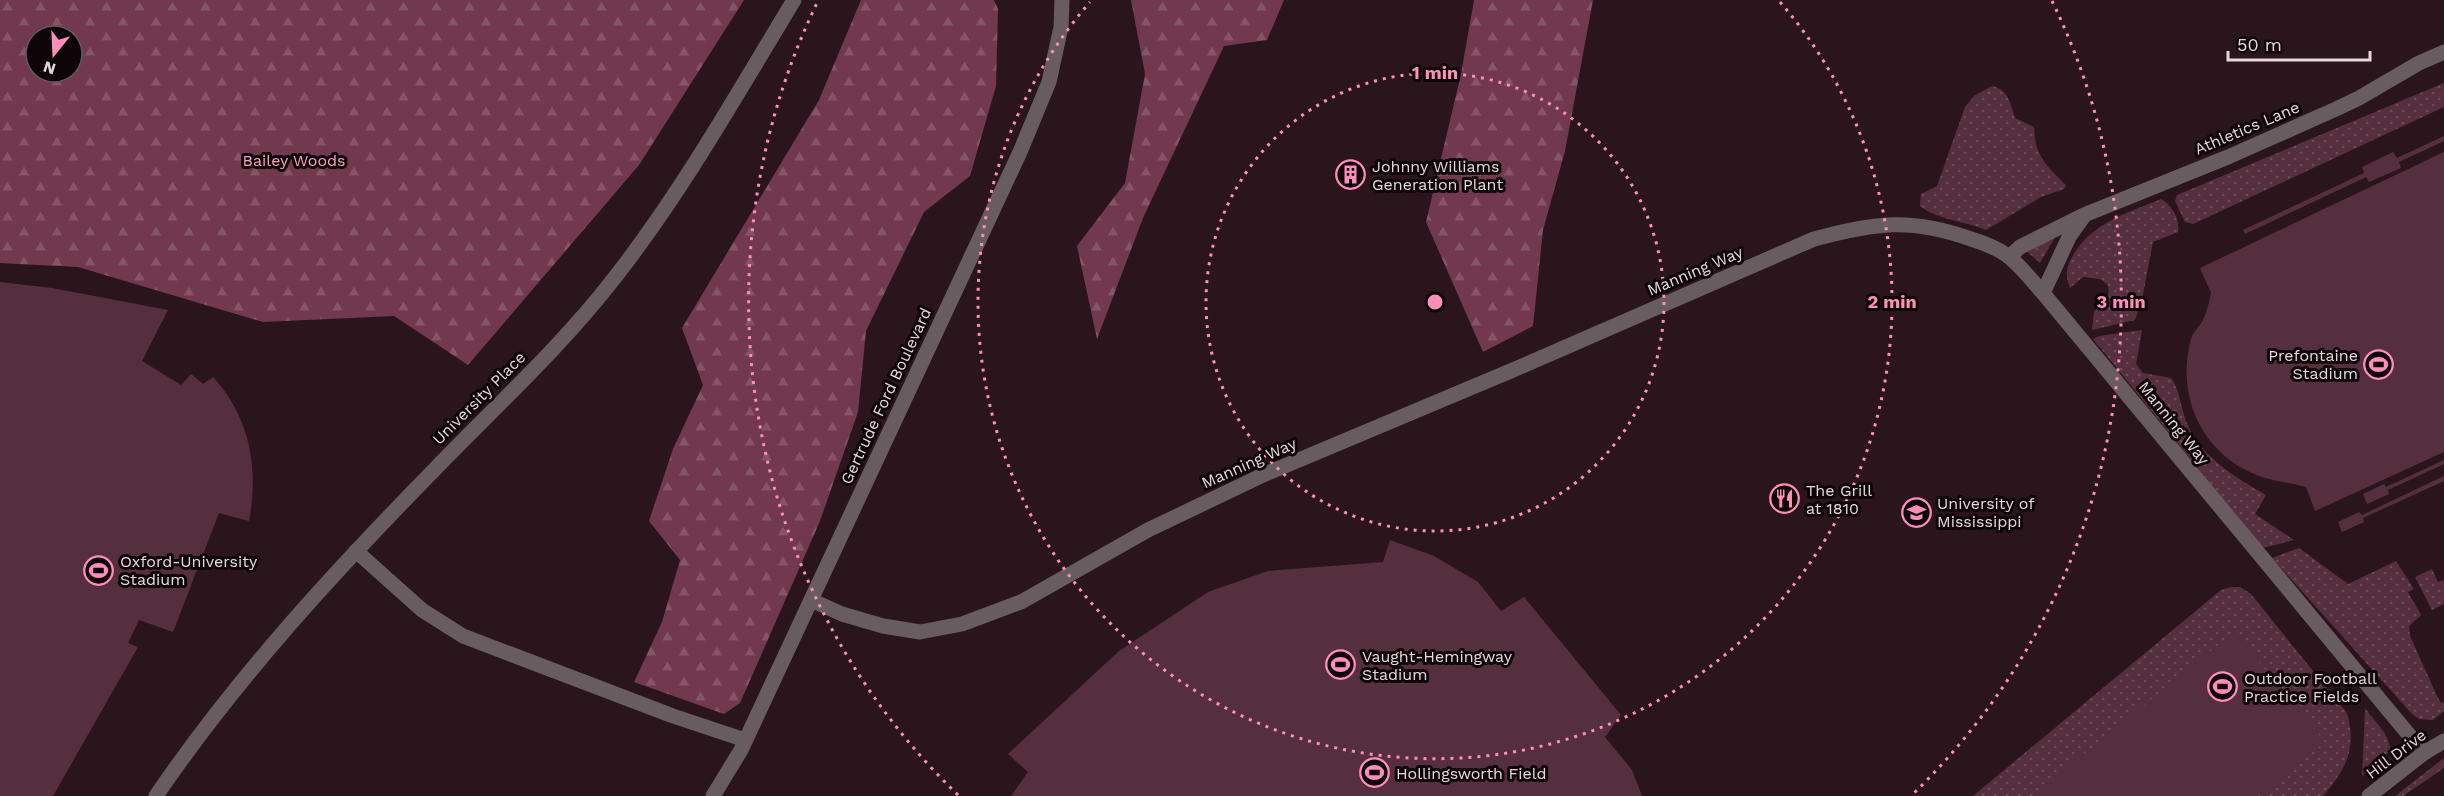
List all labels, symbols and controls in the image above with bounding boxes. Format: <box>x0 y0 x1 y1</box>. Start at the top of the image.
north arrow <box>24 24 84 84</box>
scale bar <box>2228 24 2370 62</box>
text: 50 m <box>2237 34 2282 55</box>
text: N <box>41 57 58 79</box>
text: 1 min <box>1412 62 1458 83</box>
street label: Athletics Lane <box>2192 97 2302 159</box>
park label: Bailey Woods <box>243 151 345 170</box>
place label: Johnny Williams Generation Plant <box>1372 157 1503 194</box>
building icon: Johnny Williams Generation Plant <box>1335 159 1367 191</box>
street label: Manning Way <box>1644 242 1746 300</box>
text: 2 min <box>1867 291 1917 312</box>
text: 3 min <box>2096 291 2146 312</box>
centre of rings <box>1425 292 1445 312</box>
street label: Gertrude Ford Boulevard <box>837 305 935 487</box>
place label: Prefontaine Stadium <box>2268 346 2358 383</box>
street label: University Place <box>429 348 529 448</box>
sports icon: Prefontaine Stadium <box>2363 348 2395 380</box>
street label: Manning Way <box>2135 377 2214 469</box>
street label: Manning Way <box>1199 433 1300 492</box>
place label: The Grill at 1810 <box>1806 481 1872 518</box>
restaurant icon: The Grill at 1810 <box>1769 483 1801 515</box>
place label: University of Mississippi <box>1937 494 2035 531</box>
school or university icon: University of Mississippi <box>1900 496 1932 528</box>
place label: Oxford-University Stadium <box>120 552 258 589</box>
sports icon: Oxford-University Stadium <box>83 554 115 586</box>
place label: Vaught-Hemingway Stadium <box>1362 647 1513 684</box>
sports icon: Vaught-Hemingway Stadium <box>1325 649 1357 681</box>
place label: Outdoor Football Practice Fields <box>2244 669 2377 706</box>
sports icon: Outdoor Football Practice Fields <box>2207 671 2239 703</box>
street label: Hill Drive <box>2362 725 2430 783</box>
sports icon: Hollingsworth Field <box>1359 757 1391 789</box>
place label: Hollingsworth Field <box>1396 764 1547 783</box>

